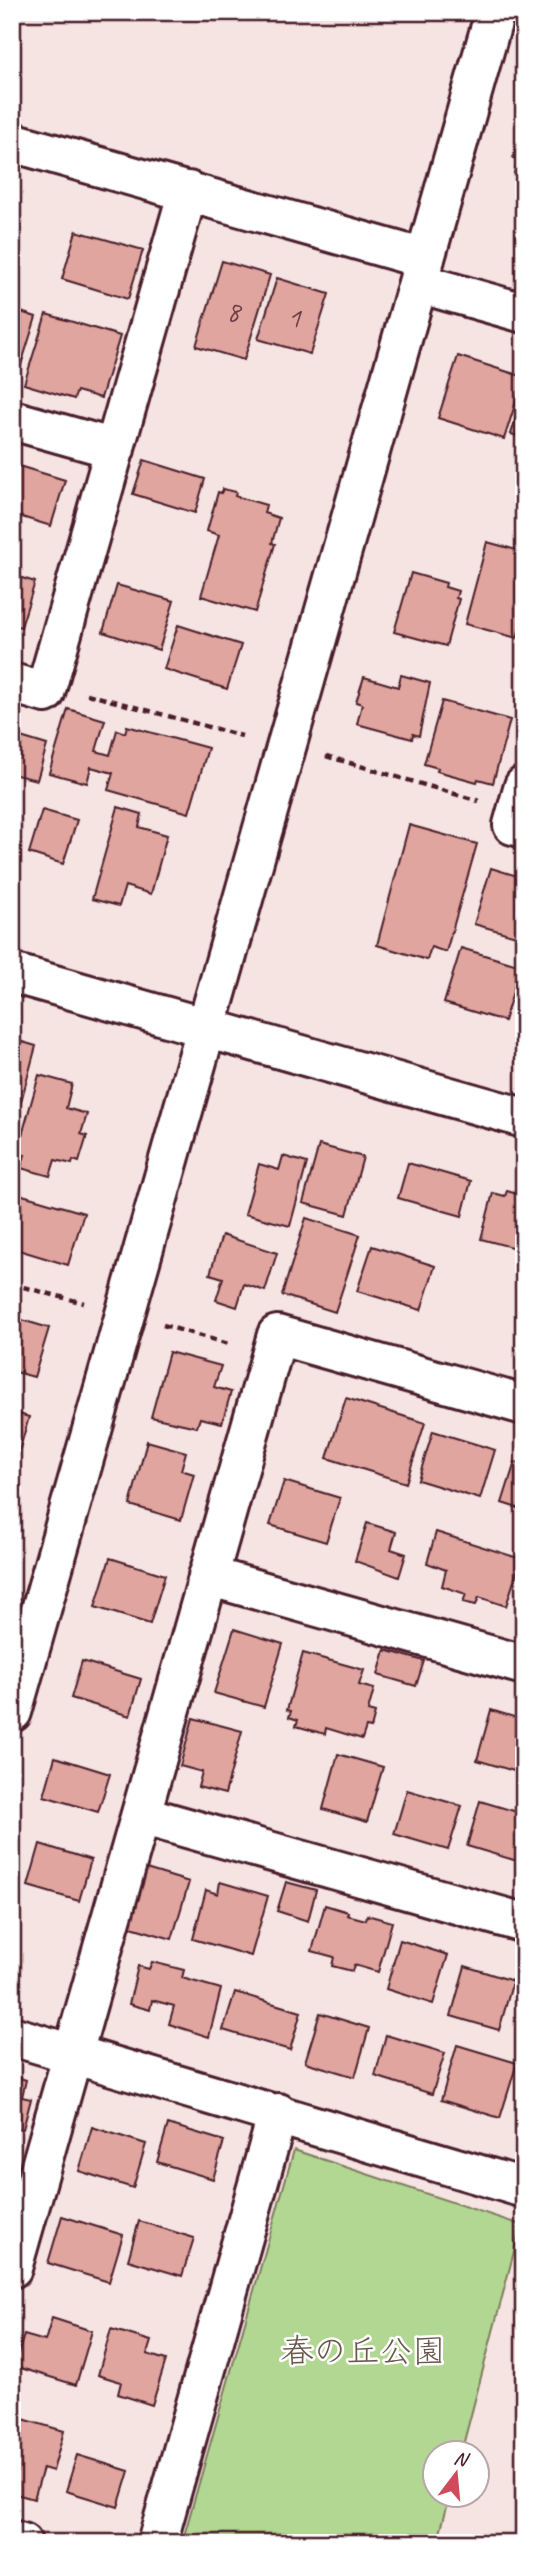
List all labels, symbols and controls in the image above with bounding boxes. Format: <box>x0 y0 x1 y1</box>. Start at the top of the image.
house number: 8 <box>226 292 242 330</box>
house number: 1 <box>287 298 302 336</box>
park label: 春の丘公園 <box>281 2330 446 2372</box>
north arrow <box>420 2440 490 2510</box>
text: N <box>451 2445 472 2473</box>

